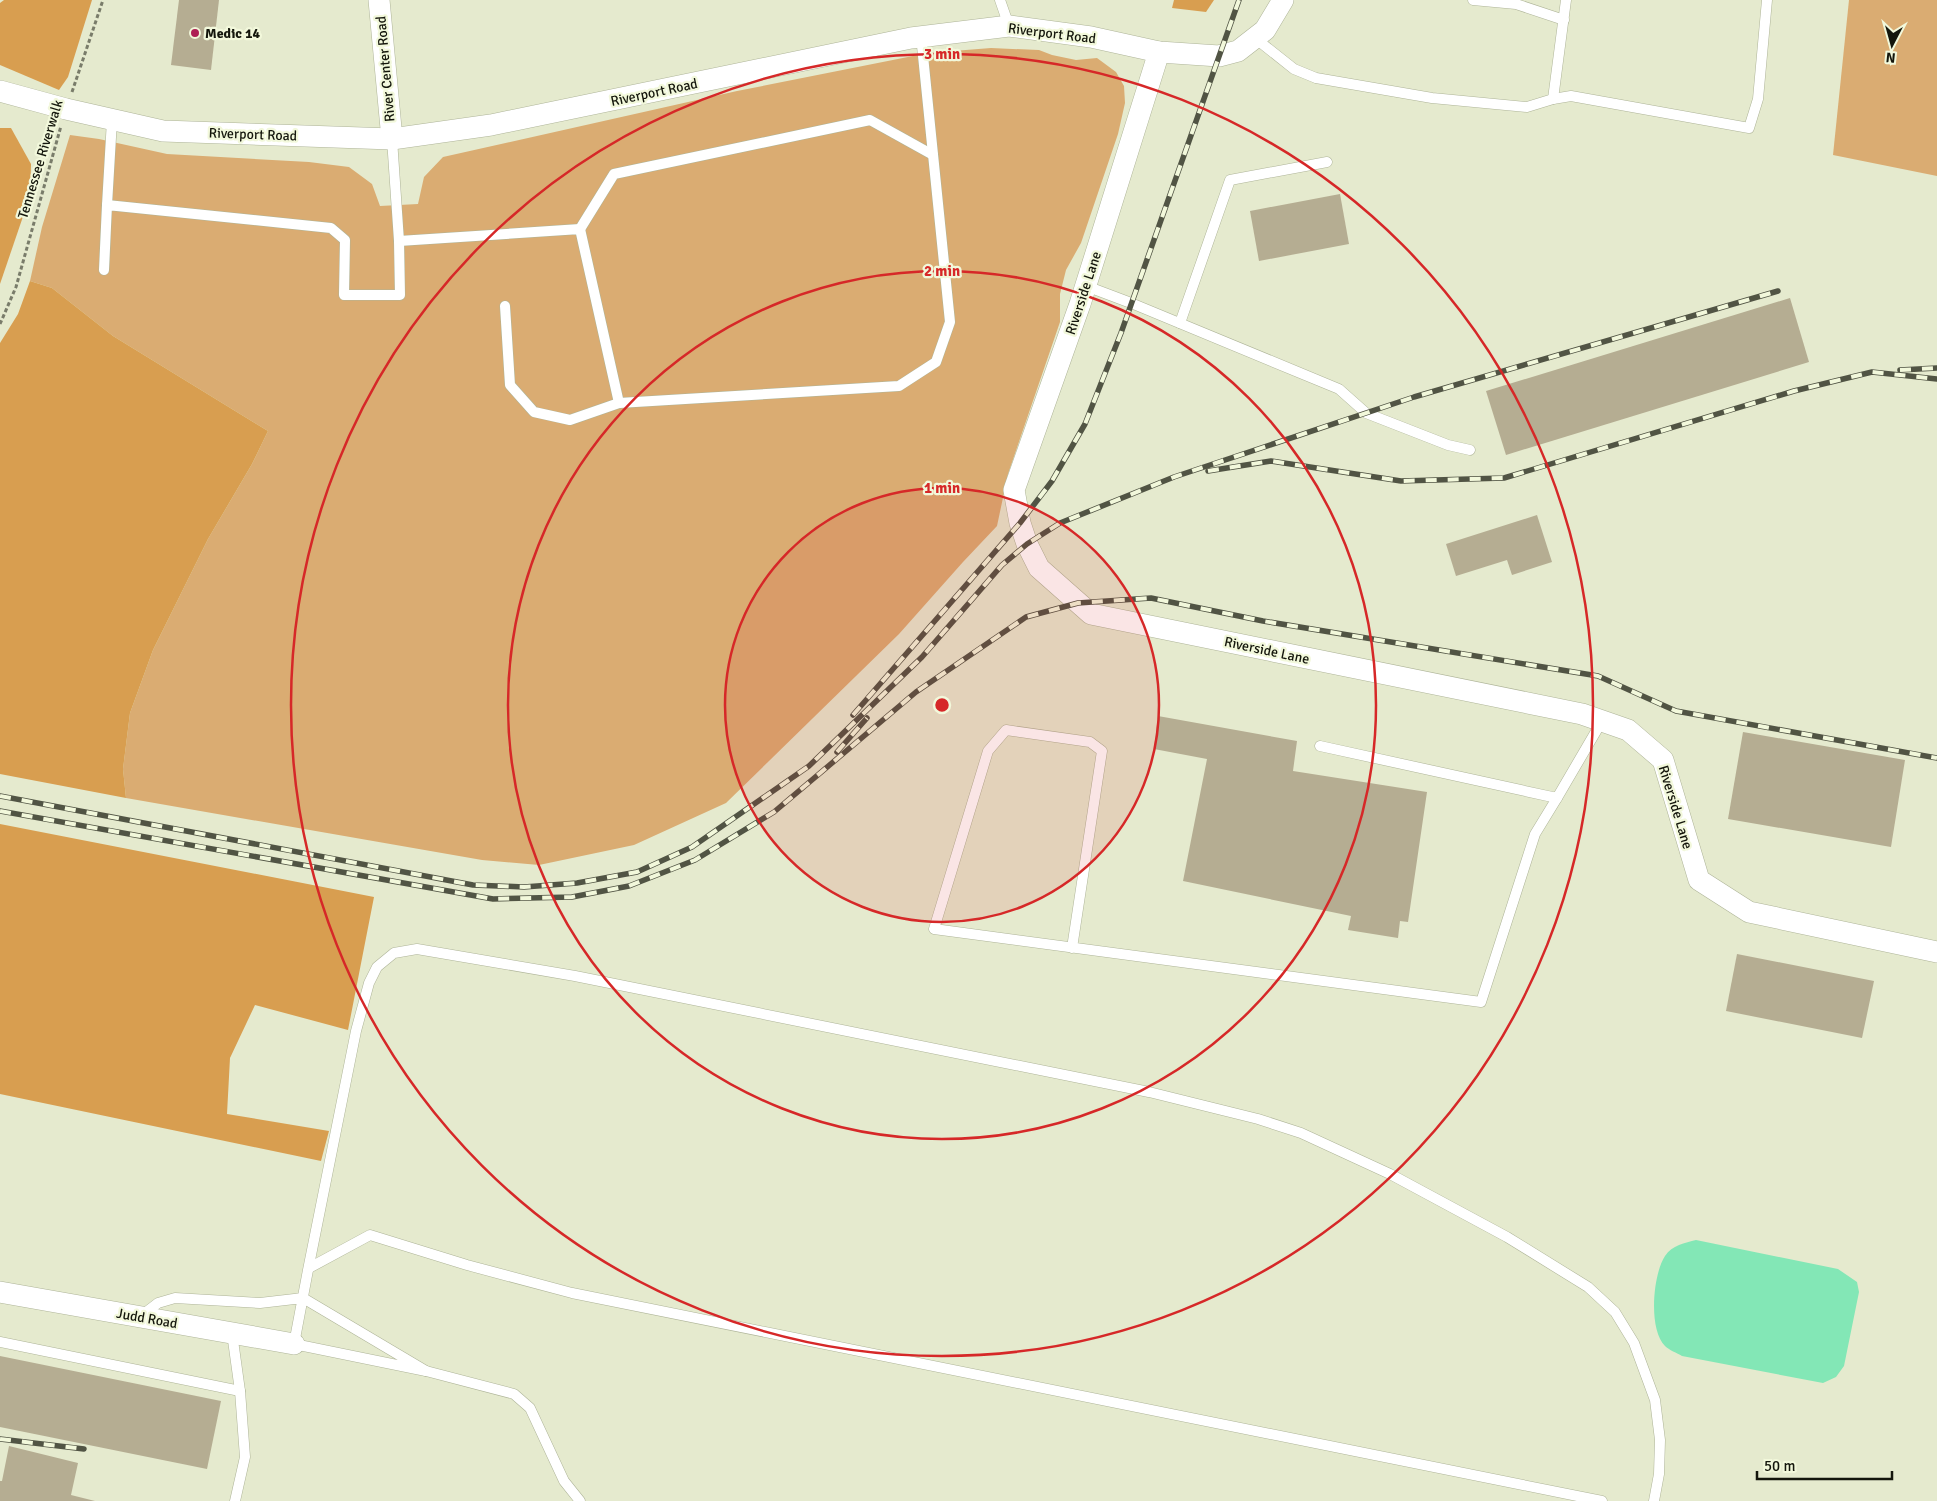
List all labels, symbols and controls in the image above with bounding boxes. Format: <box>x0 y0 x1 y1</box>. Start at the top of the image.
street label: River Center Road <box>372 15 399 123</box>
street label: Riverport Road <box>1007 20 1097 47</box>
north arrow <box>1867 20 1917 70</box>
place label: Medic 14 <box>205 25 261 42</box>
marker: Medic 14 <box>189 27 201 39</box>
text: 3 min <box>924 45 960 63</box>
text: N <box>1885 48 1896 66</box>
street label: Riverport Road <box>609 75 699 110</box>
street label: Tennessee Riverwalk <box>14 98 67 221</box>
street label: Riverport Road <box>208 124 298 145</box>
street label: Riverside Lane <box>1062 249 1105 337</box>
text: 2 min <box>924 262 960 280</box>
text: 1 min <box>924 479 960 497</box>
street label: Riverside Lane <box>1223 633 1311 668</box>
centre of rings <box>933 696 951 714</box>
street label: Riverside Lane <box>1655 763 1696 851</box>
street label: Judd Road <box>115 1305 179 1332</box>
scale bar <box>1757 1448 1892 1480</box>
text: 50 m <box>1764 1457 1795 1475</box>

